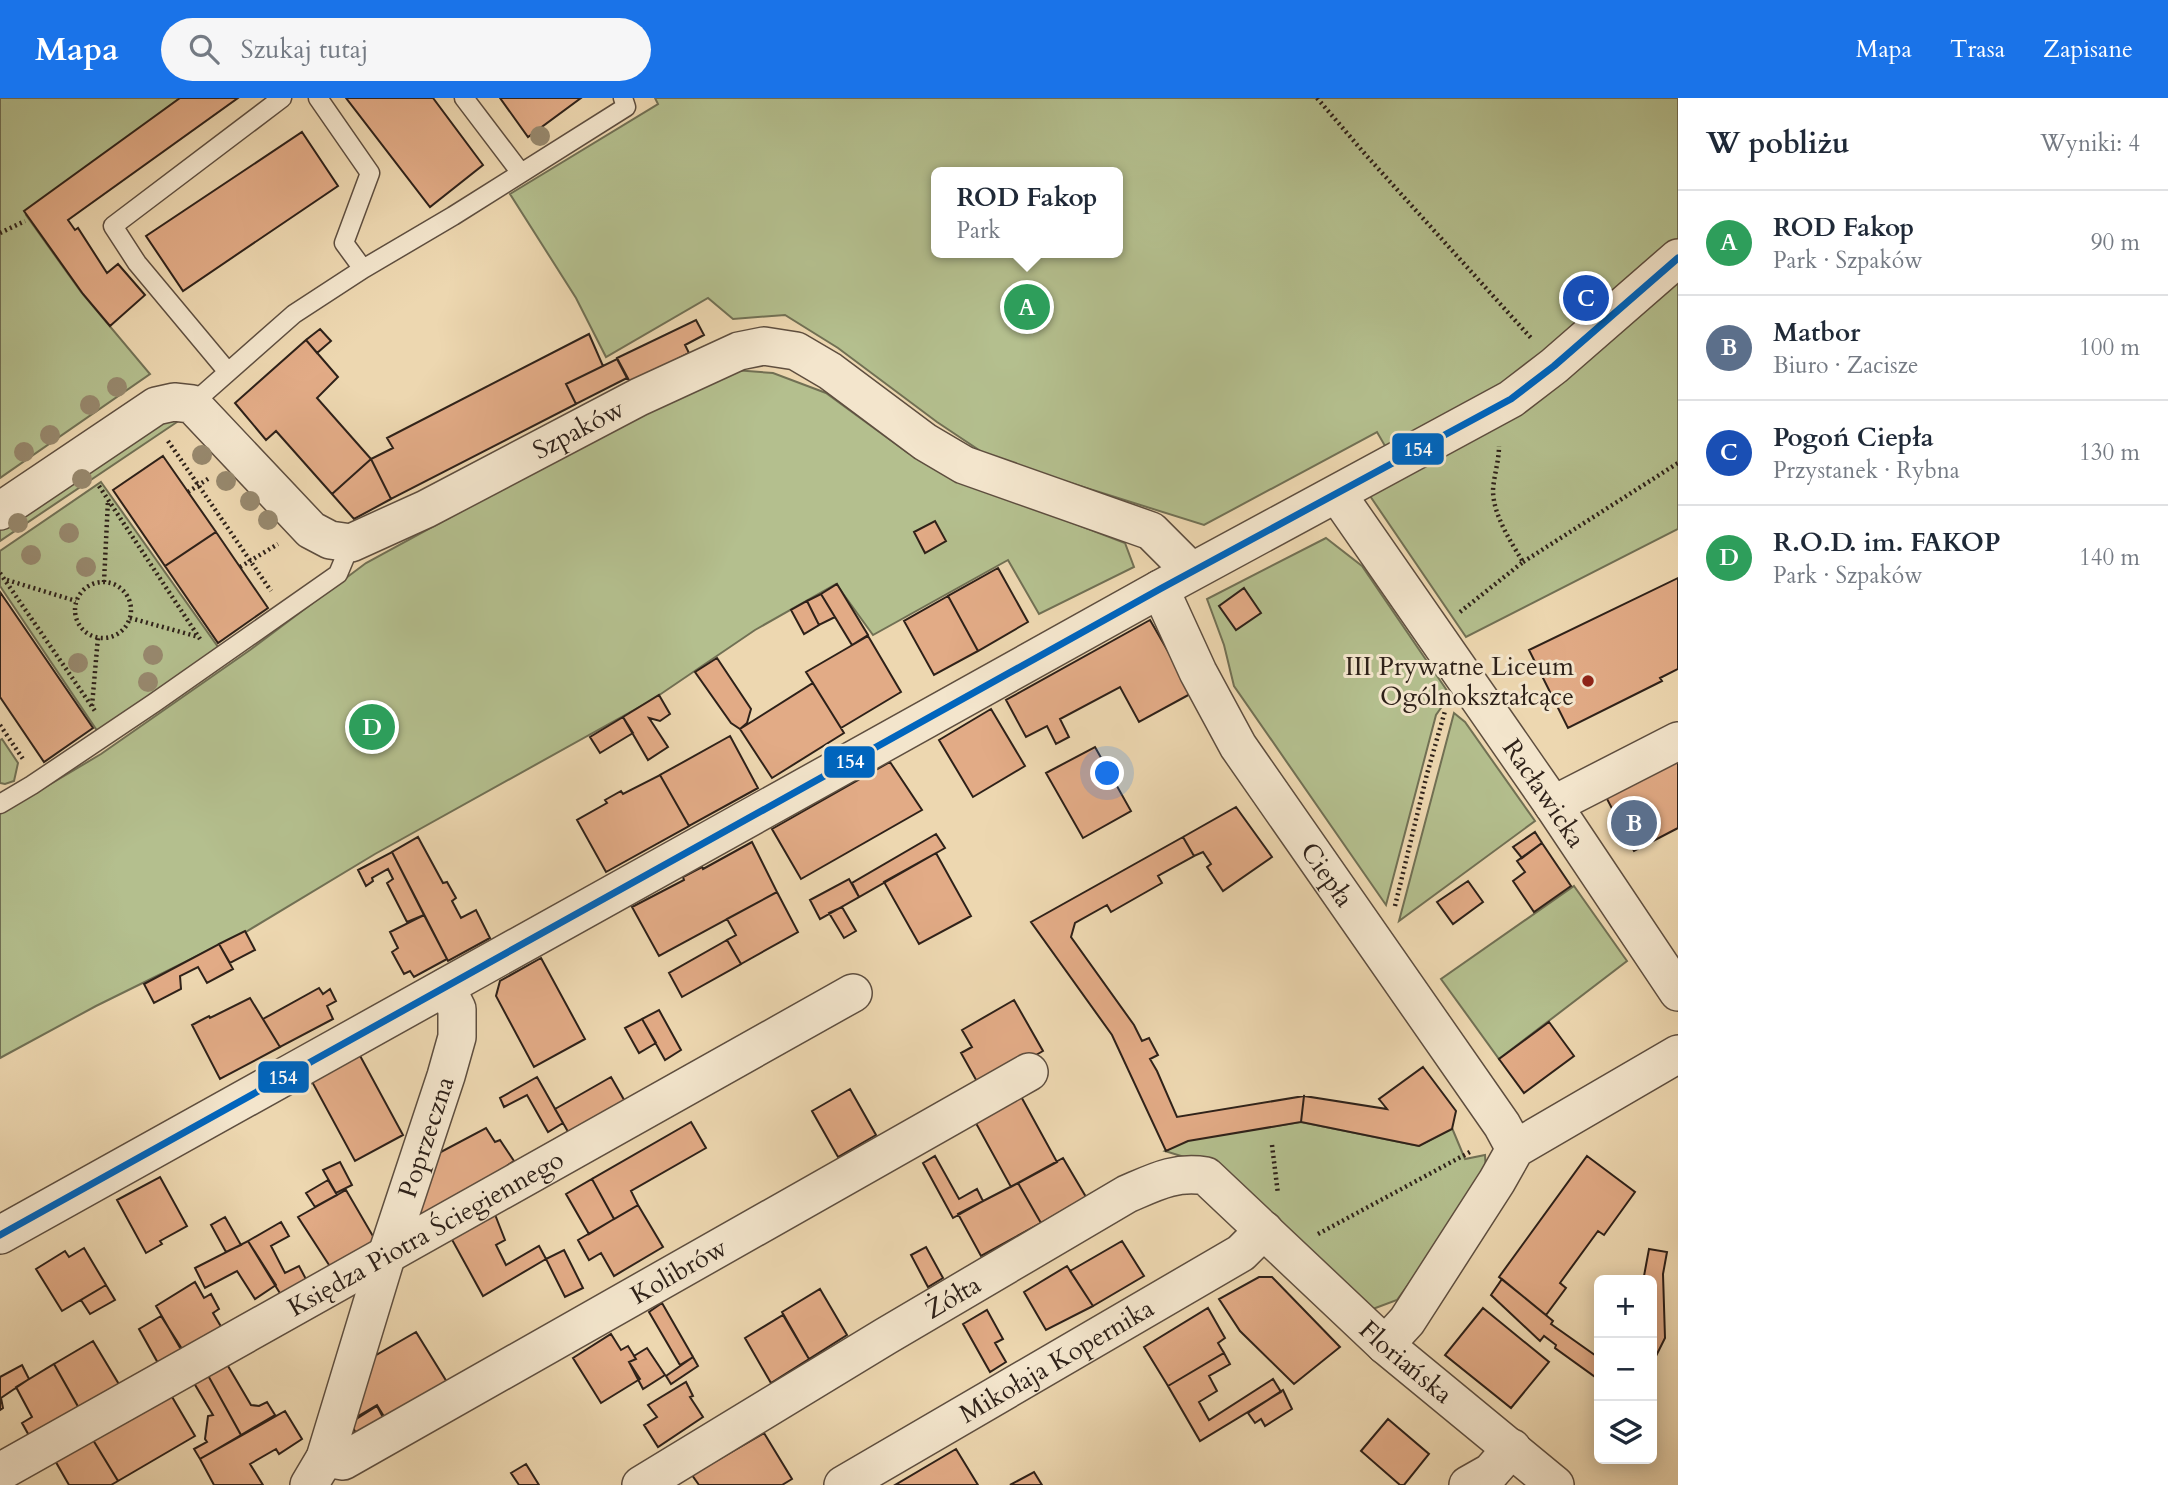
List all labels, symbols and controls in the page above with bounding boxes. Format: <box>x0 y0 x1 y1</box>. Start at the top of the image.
search box <box>161 18 651 81</box>
text: Mapa <box>35 27 119 72</box>
icon: search <box>185 30 223 68</box>
text: Szukaj tutaj <box>241 32 368 67</box>
text: Mapa <box>1856 33 1912 66</box>
text: Trasa <box>1950 33 2005 66</box>
text: Zapisane <box>2043 33 2133 66</box>
text: W pobliżu <box>1706 123 1850 164</box>
text: Wyniki: 4 <box>2040 128 2140 159</box>
popup <box>931 167 1123 258</box>
text: ROD Fakop <box>956 180 1098 215</box>
text: ROD Fakop <box>1773 210 1914 245</box>
text: Park <box>956 215 1001 246</box>
text: A <box>1720 227 1738 258</box>
text: 90 m <box>2091 227 2140 258</box>
text: Park · Szpaków <box>1773 245 1923 276</box>
pin: C <box>1563 272 1609 324</box>
pin: A <box>1004 281 1050 333</box>
text: Matbor <box>1773 315 1860 350</box>
text: B <box>1721 332 1737 363</box>
text: 100 m <box>2079 332 2140 363</box>
text: Biuro · Zacisze <box>1773 350 1918 381</box>
street label: Szpaków <box>527 391 630 468</box>
text: Pogoń Ciepła <box>1773 420 1934 455</box>
line badge: 154 <box>1391 432 1445 466</box>
text: 154 <box>1403 437 1433 463</box>
text: C <box>1720 437 1738 468</box>
text: 130 m <box>2079 437 2140 468</box>
text: Przystanek · Rybna <box>1773 455 1960 486</box>
text: R.O.D. im. FAKOP <box>1773 525 2000 560</box>
text: D <box>1719 542 1739 573</box>
text: 140 m <box>2079 542 2140 573</box>
text: Park · Szpaków <box>1773 560 1923 591</box>
place label: III Prywatne Liceum Ogólnokształcące <box>1345 649 1574 714</box>
marker: III Prywatne Liceum Ogólnokształcące <box>1580 673 1596 689</box>
pin: D <box>349 701 395 753</box>
street label: Racławicka <box>1494 732 1594 855</box>
line badge: 154 <box>823 745 876 779</box>
text: 154 <box>835 749 865 775</box>
your location <box>1090 756 1124 790</box>
pin: B <box>1611 797 1657 849</box>
street label: Ciepła <box>1292 836 1362 914</box>
line badge: 154 <box>257 1060 310 1094</box>
text: 154 <box>268 1065 298 1091</box>
street label: Poprzeczna <box>390 1072 463 1202</box>
street label: Księdza Piotra Ściegiennego <box>281 1142 570 1325</box>
street label: Kolibrów <box>624 1230 734 1312</box>
street label: Żółta <box>918 1267 987 1327</box>
map controls <box>1594 1275 1657 1464</box>
button: + <box>1594 1275 1657 1338</box>
street label: Mikołaja Kopernika <box>953 1291 1160 1431</box>
street label: Floriańska <box>1351 1313 1460 1412</box>
button: − <box>1594 1338 1657 1401</box>
button: layers <box>1594 1401 1657 1464</box>

